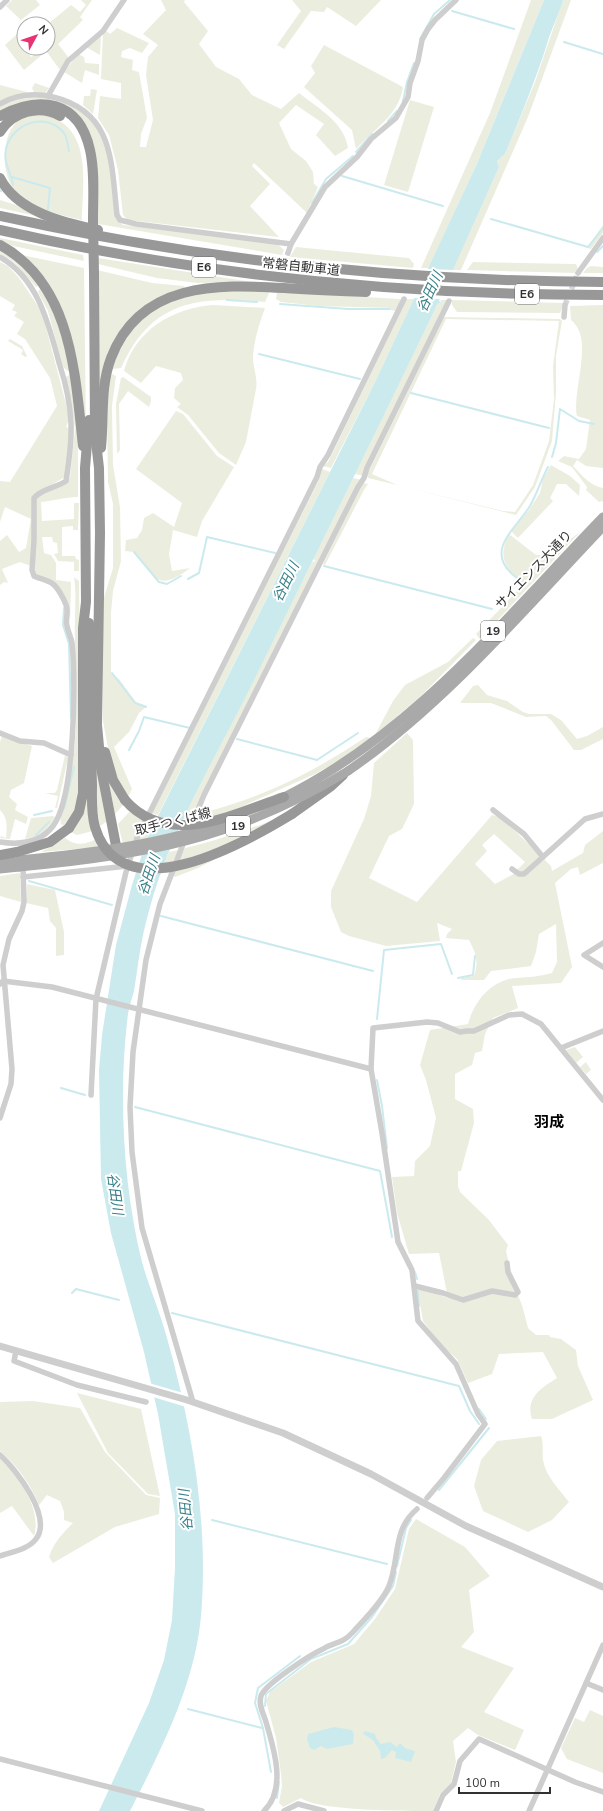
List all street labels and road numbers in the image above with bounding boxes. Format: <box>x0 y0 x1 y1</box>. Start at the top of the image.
street label: 常磐自動車道 <box>261 254 341 280</box>
road number: E6 <box>192 257 216 277</box>
road number: E6 <box>515 284 539 304</box>
street label: サイエンス大通り <box>492 526 576 614</box>
road number: 19 <box>481 621 505 641</box>
street label: 取手つくば線 <box>133 804 213 840</box>
road number: 19 <box>226 816 250 836</box>

